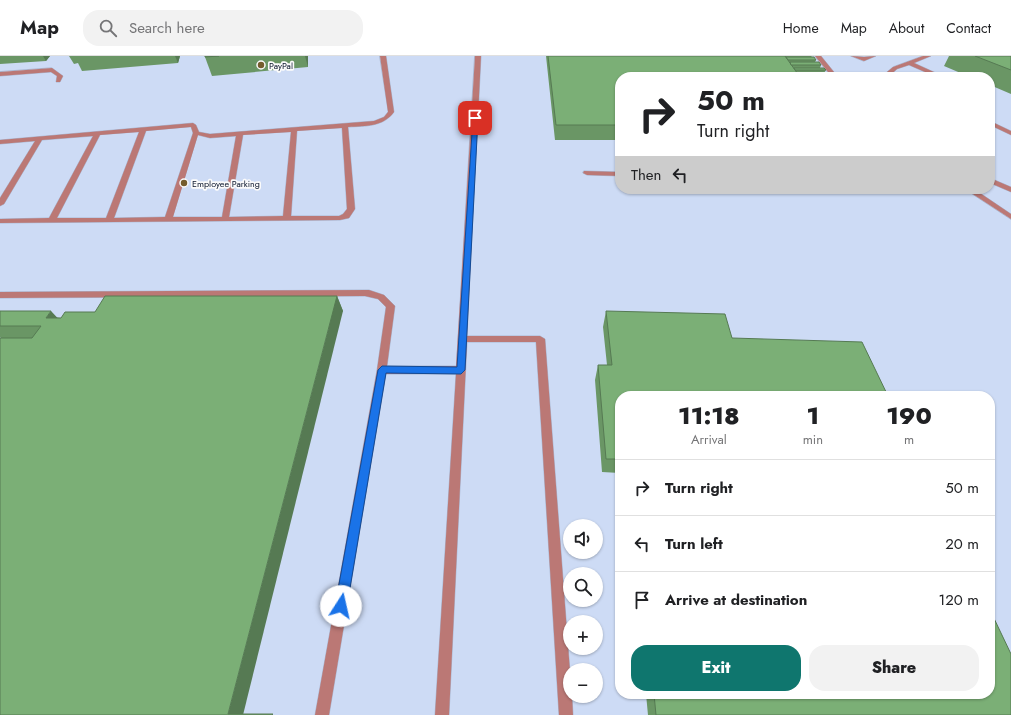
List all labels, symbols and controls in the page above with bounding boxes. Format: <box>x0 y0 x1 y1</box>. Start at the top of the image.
search box <box>83 10 363 46</box>
text: Map <box>20 14 59 41</box>
icon: search <box>97 17 119 39</box>
text: Search here <box>129 17 205 39</box>
text: Home <box>783 18 819 38</box>
text: Map <box>841 18 867 38</box>
text: About <box>889 18 924 38</box>
text: Contact <box>946 18 991 38</box>
place label: PayPal <box>269 59 293 72</box>
marker: PayPal <box>256 60 266 70</box>
text: 50 m <box>697 80 765 121</box>
icon: right <box>631 88 683 140</box>
pin <box>458 101 492 135</box>
icon: arrive <box>464 107 486 129</box>
text: Turn right <box>697 118 769 144</box>
text: Then <box>631 164 661 186</box>
icon: left <box>669 164 691 186</box>
place label: Employee Parking <box>192 177 260 190</box>
marker: Employee Parking <box>179 178 189 188</box>
text: 11:18 <box>678 398 740 433</box>
text: 1 <box>807 398 819 433</box>
text: 190 <box>886 398 932 433</box>
text: Arrival <box>691 430 727 449</box>
text: min <box>803 430 823 449</box>
text: m <box>904 430 914 449</box>
icon: right <box>631 477 653 499</box>
text: Turn right <box>665 477 733 499</box>
text: 50 m <box>945 477 979 499</box>
map controls <box>563 519 603 703</box>
button: sound <box>563 519 603 559</box>
icon: left <box>631 533 653 555</box>
text: Turn left <box>665 533 723 555</box>
text: 20 m <box>945 533 979 555</box>
button: search <box>563 567 603 607</box>
position arrow <box>320 585 362 627</box>
icon: arrive <box>631 589 653 611</box>
text: Arrive at destination <box>665 589 807 611</box>
text: 120 m <box>939 589 979 611</box>
button: + <box>563 615 603 655</box>
button: Exit <box>631 645 801 691</box>
button: Share <box>809 645 979 691</box>
button: − <box>563 663 603 703</box>

